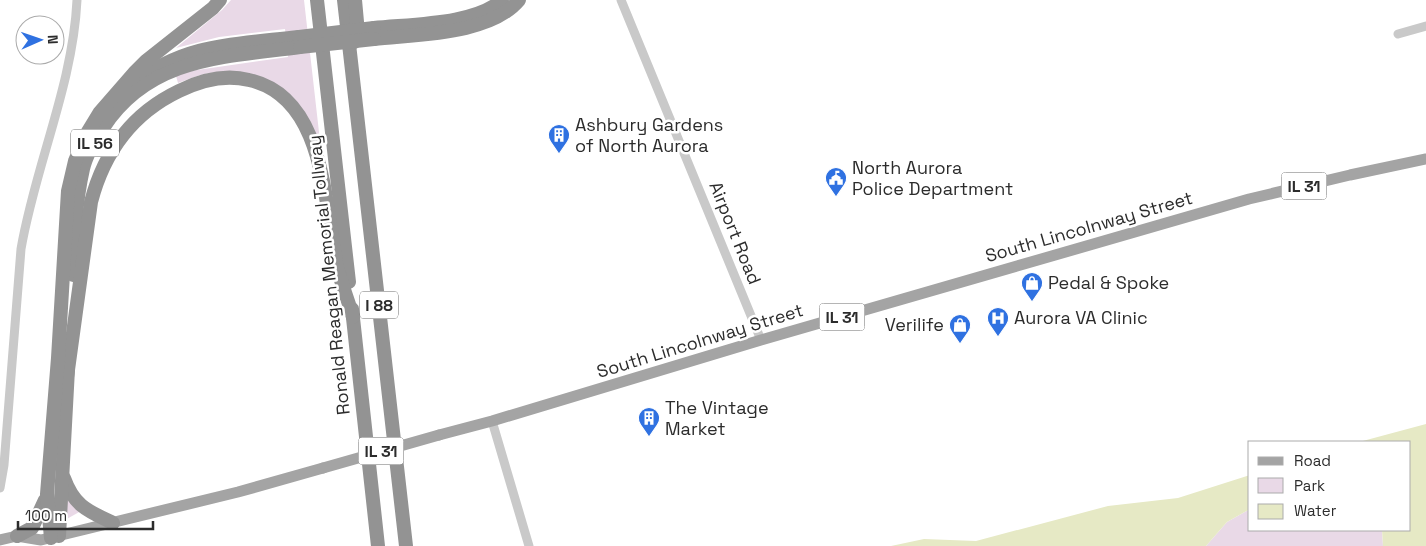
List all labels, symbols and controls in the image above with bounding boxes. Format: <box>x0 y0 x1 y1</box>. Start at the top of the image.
north arrow <box>15 15 65 65</box>
text: N <box>44 35 62 45</box>
place label: Ashbury Gardens of North Aurora <box>575 113 723 157</box>
building icon: Ashbury Gardens of North Aurora <box>547 123 571 154</box>
road number: IL 56 <box>71 130 119 156</box>
street label: Ronald Reagan Memorial Tollway <box>302 134 355 416</box>
place label: North Aurora Police Department <box>852 156 1013 200</box>
public building icon: North Aurora Police Department <box>824 166 848 197</box>
road number: IL 31 <box>1282 172 1326 200</box>
street label: Airport Road <box>704 178 767 288</box>
street label: South Lincolnway Street <box>983 186 1195 267</box>
shop icon: Pedal & Spoke <box>1020 271 1044 302</box>
place label: Pedal & Spoke <box>1048 271 1169 294</box>
road number: I 88 <box>360 292 398 318</box>
street label: South Lincolnway Street <box>594 298 806 383</box>
road number: IL 31 <box>820 304 864 330</box>
hospital icon: Aurora VA Clinic <box>986 306 1010 337</box>
place label: Aurora VA Clinic <box>1014 306 1148 329</box>
place label: Verilife <box>885 313 944 336</box>
shop icon: Verilife <box>948 313 972 344</box>
place label: The Vintage Market <box>665 396 769 440</box>
building icon: The Vintage Market <box>637 406 661 437</box>
road number: IL 31 <box>358 438 404 464</box>
legend <box>1248 441 1411 531</box>
text: Road <box>1294 451 1331 470</box>
text: Park <box>1294 476 1325 495</box>
scale bar <box>18 498 152 530</box>
text: Water <box>1294 501 1337 520</box>
text: 100 m <box>25 506 67 525</box>

